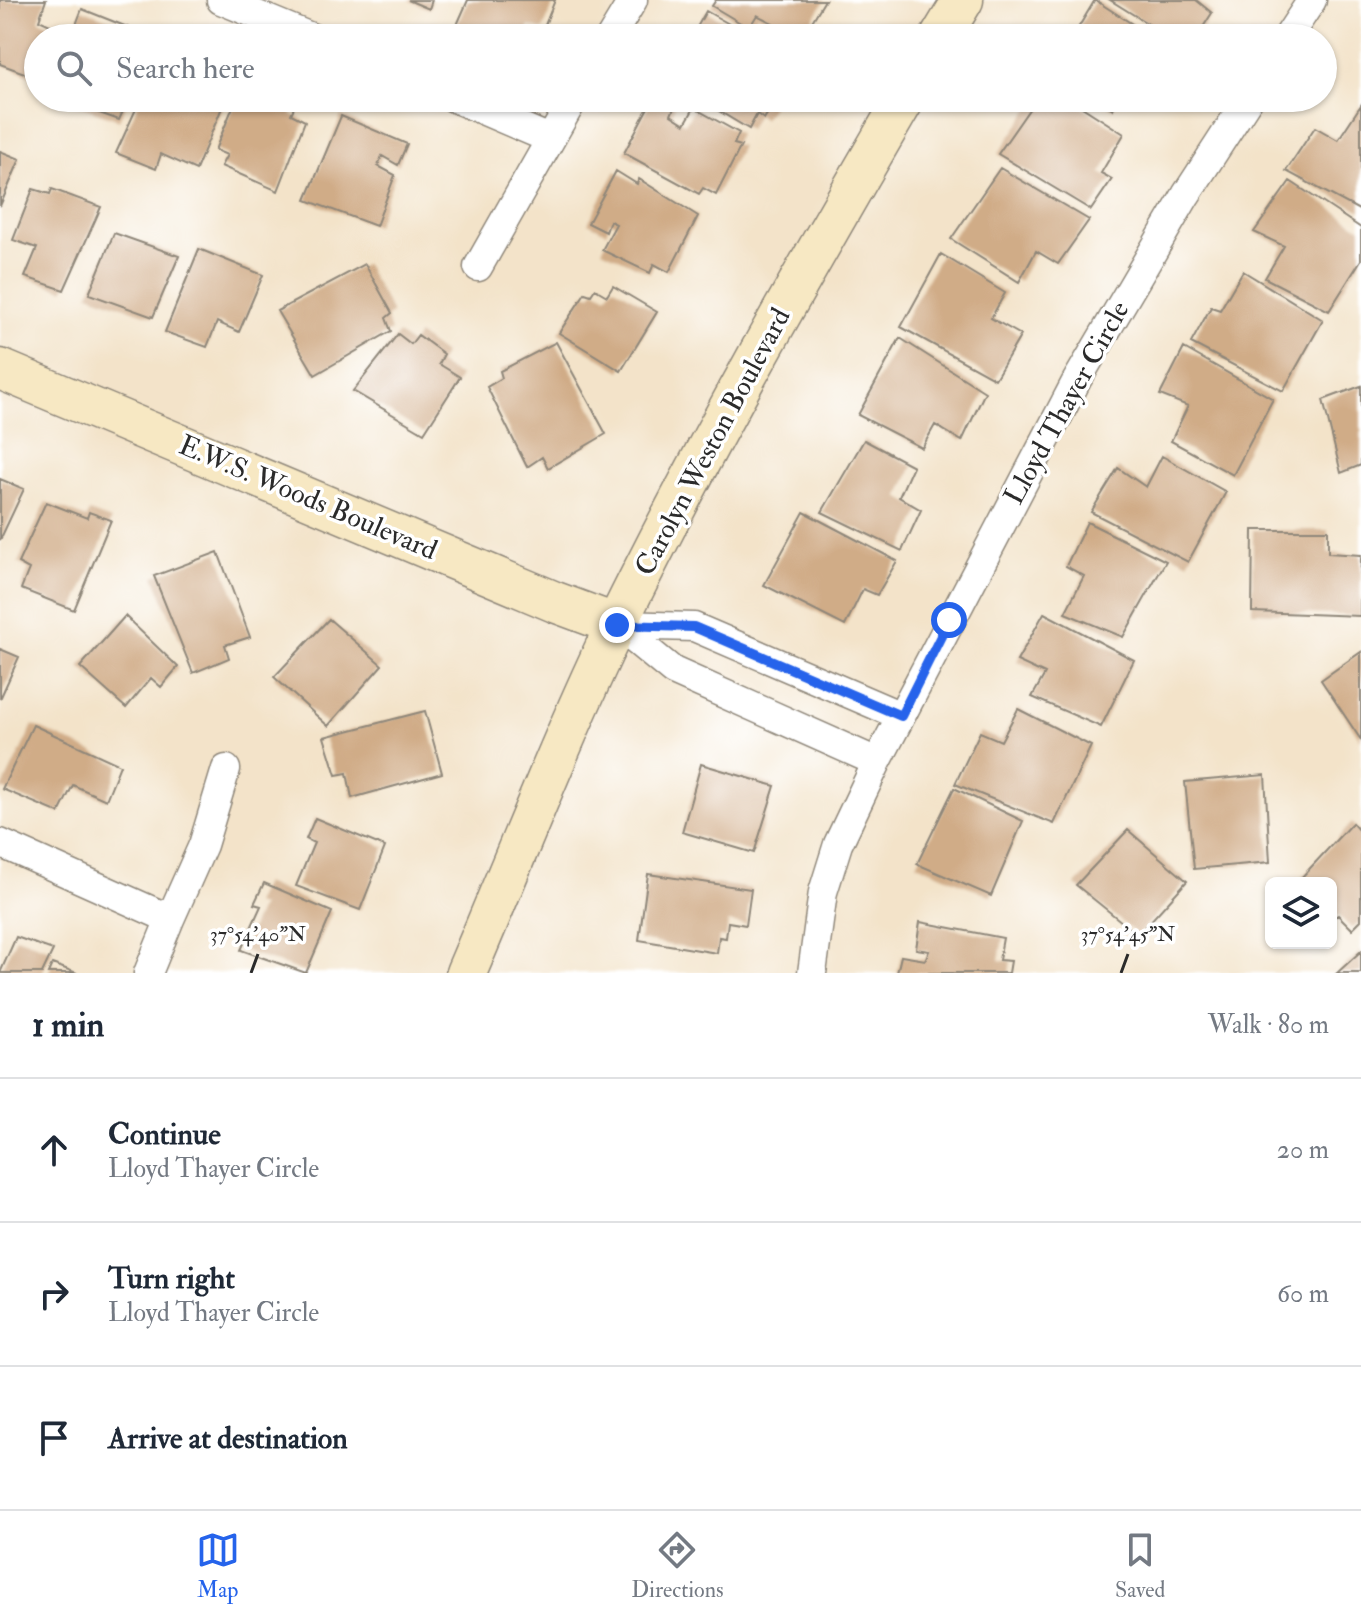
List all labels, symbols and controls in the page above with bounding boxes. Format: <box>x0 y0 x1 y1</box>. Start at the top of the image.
search box <box>24 24 1337 112</box>
icon: search <box>52 46 96 90</box>
text: Search here <box>116 50 255 87</box>
street label: Lloyd Thayer Circle <box>997 295 1138 511</box>
street label: Carolyn Weston Boulevard <box>628 302 798 582</box>
street label: E.W.S. Woods Boulevard <box>174 428 443 568</box>
route start <box>931 602 967 638</box>
route end <box>599 607 635 643</box>
map controls <box>1265 877 1337 949</box>
button: layers <box>1265 877 1337 949</box>
text: 37°54'40"N <box>210 922 306 947</box>
text: 37°54'45"N <box>1081 922 1175 947</box>
text: 1 min <box>32 1004 104 1047</box>
text: Walk · 80 m <box>1208 1009 1329 1041</box>
text: Continue <box>108 1116 221 1153</box>
icon: ahead <box>32 1128 76 1172</box>
text: 20 m <box>1277 1134 1329 1166</box>
text: Lloyd Thayer Circle <box>108 1153 319 1185</box>
text: Turn right <box>108 1260 235 1297</box>
icon: right <box>32 1272 76 1316</box>
text: 60 m <box>1277 1278 1329 1310</box>
text: Lloyd Thayer Circle <box>108 1297 319 1329</box>
icon: arrive <box>32 1416 76 1460</box>
text: Arrive at destination <box>108 1420 348 1457</box>
tab: Map <box>196 1528 240 1604</box>
tab: Directions <box>631 1528 724 1604</box>
tab: Saved <box>1115 1528 1165 1604</box>

